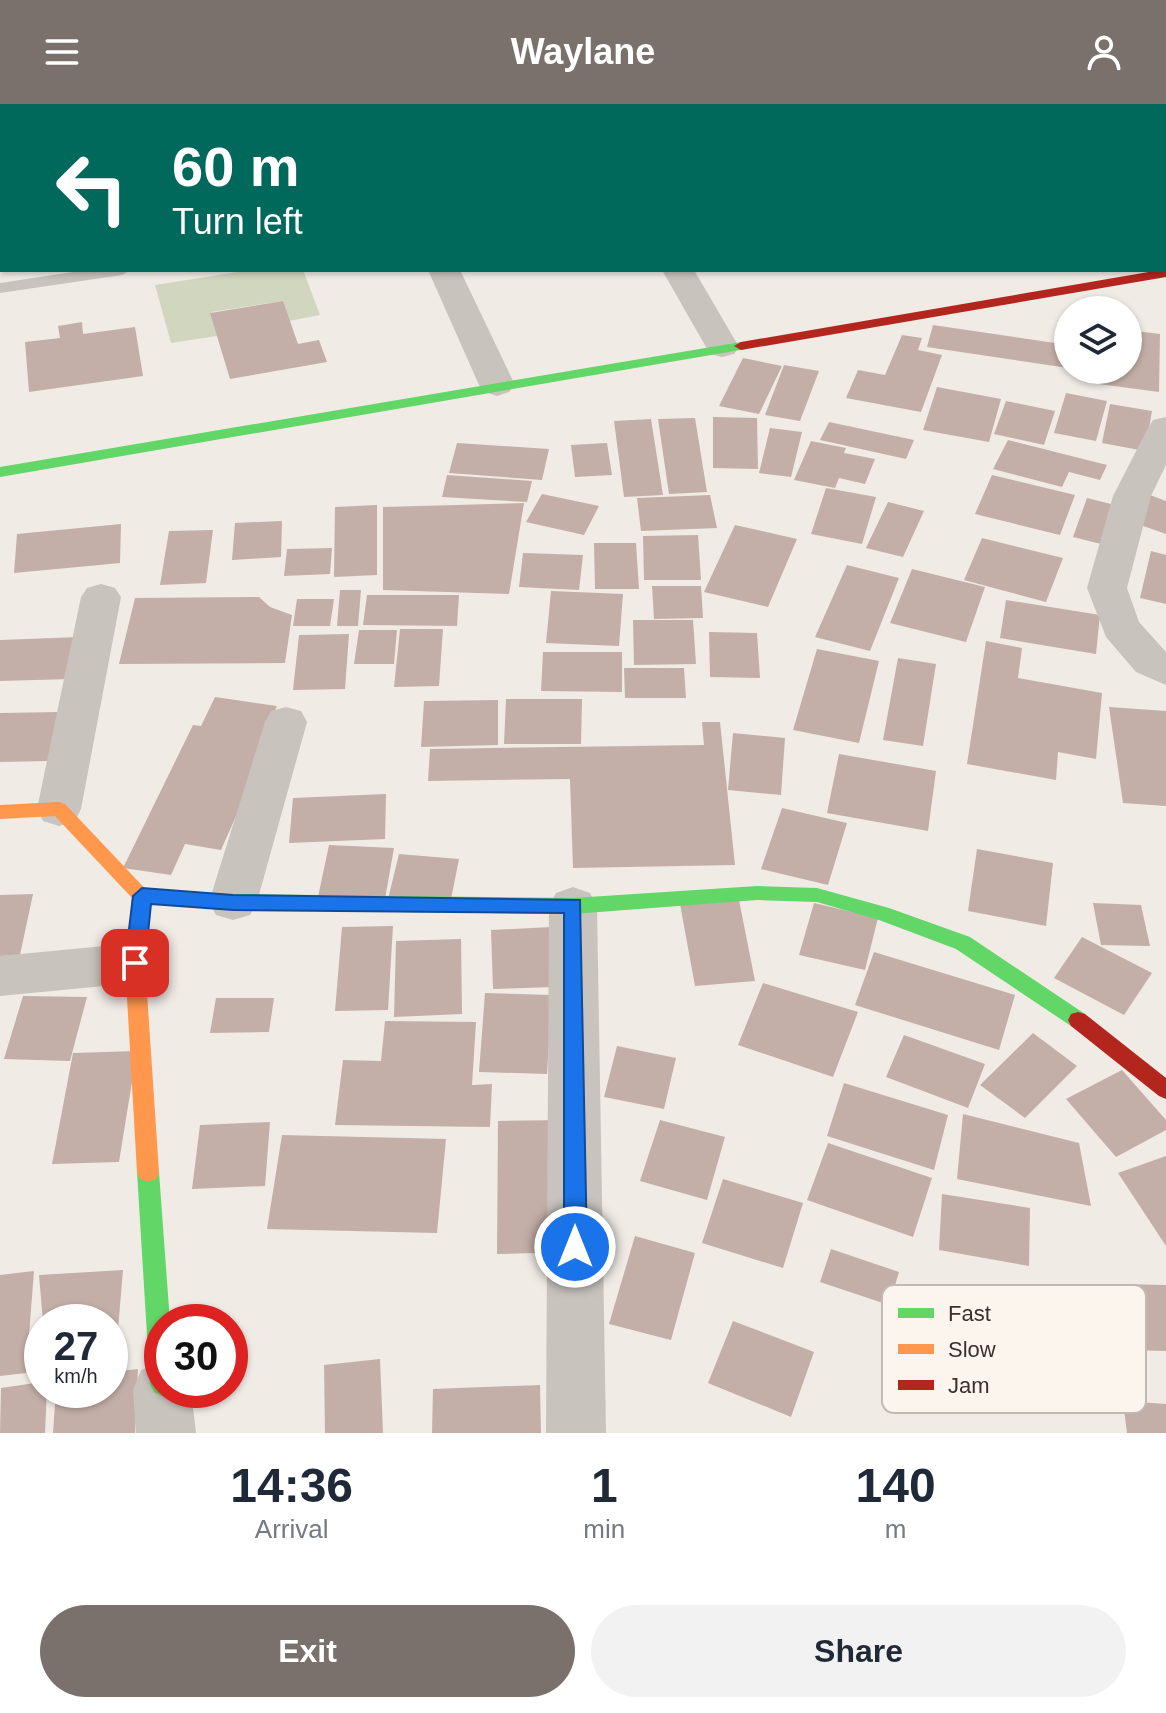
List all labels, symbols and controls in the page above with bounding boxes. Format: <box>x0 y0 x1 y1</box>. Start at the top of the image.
icon: menu <box>40 30 84 74</box>
icon: person <box>1082 30 1126 74</box>
text: Waylane <box>511 31 655 72</box>
text: 60 m <box>172 135 300 198</box>
icon: left <box>40 136 144 240</box>
text: Turn left <box>172 201 303 242</box>
map controls <box>1054 296 1142 384</box>
button: layers <box>1054 296 1142 384</box>
pin <box>101 929 169 997</box>
icon: arrive <box>113 941 157 985</box>
position arrow <box>533 1205 617 1289</box>
legend <box>882 1285 1146 1413</box>
text: Fast <box>948 1301 991 1326</box>
speed limit sign: 30 <box>144 1304 248 1408</box>
text: 27 <box>54 1324 98 1368</box>
text: Slow <box>948 1337 996 1362</box>
text: km/h <box>54 1365 98 1387</box>
text: Jam <box>948 1373 990 1398</box>
text: 14:36 <box>230 1459 353 1512</box>
text: 1 <box>591 1459 618 1512</box>
text: 140 <box>856 1459 936 1512</box>
text: Arrival <box>255 1514 329 1544</box>
text: min <box>583 1514 625 1544</box>
text: m <box>885 1514 906 1544</box>
button: Exit <box>40 1605 575 1697</box>
button: Share <box>591 1605 1126 1697</box>

